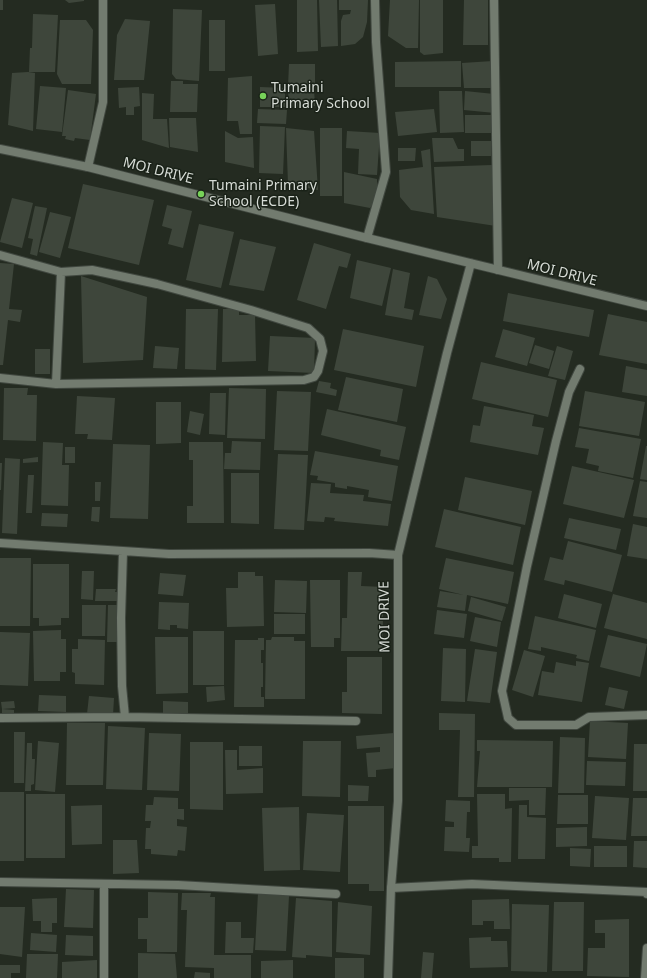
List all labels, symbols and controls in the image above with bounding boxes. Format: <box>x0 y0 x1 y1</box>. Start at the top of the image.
place label: Tumaini Primary School <box>271 80 370 112</box>
marker: Tumaini Primary School <box>258 91 268 101</box>
street label: MOI DRIVE <box>121 154 195 188</box>
place label: Tumaini Primary School (ECDE) <box>209 178 317 210</box>
marker: Tumaini Primary School (ECDE) <box>196 189 206 199</box>
street label: MOI DRIVE <box>525 256 599 290</box>
street label: MOI DRIVE <box>376 581 394 653</box>

